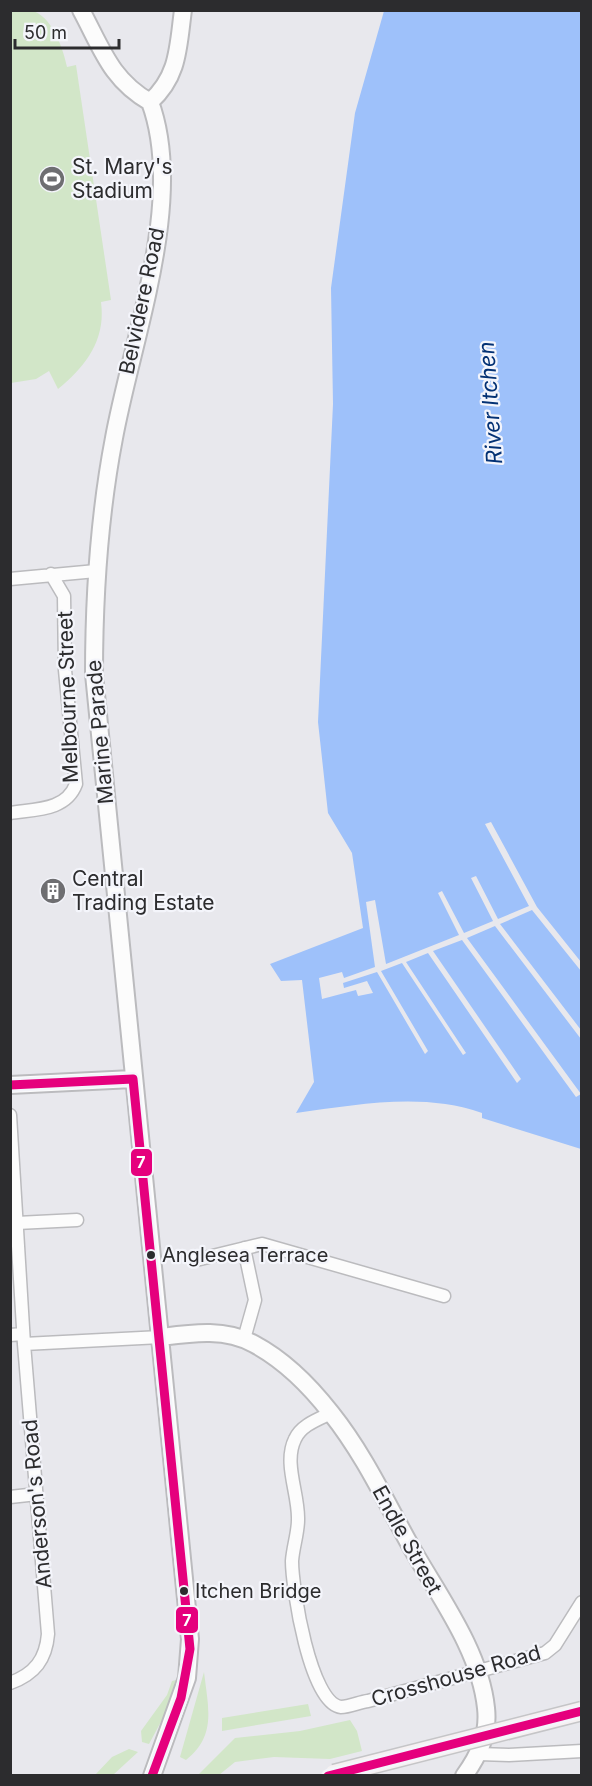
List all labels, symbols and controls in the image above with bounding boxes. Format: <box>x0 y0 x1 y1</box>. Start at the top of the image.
scale bar <box>15 12 118 50</box>
text: 50 m <box>24 22 67 43</box>
place label: St. Mary's Stadium <box>72 154 172 203</box>
sports icon: St. Mary's Stadium <box>37 164 67 194</box>
street label: Belvidere Road <box>114 225 169 377</box>
water label: River Itchen <box>473 341 507 465</box>
street label: Melbourne Street <box>52 610 83 784</box>
street label: Marine Parade <box>81 659 118 805</box>
place label: Central Trading Estate <box>72 866 215 915</box>
building icon: Central Trading Estate <box>38 876 68 906</box>
line badge: 7 <box>130 1148 153 1177</box>
text: 7 <box>136 1152 146 1172</box>
place label: Anglesea Terrace <box>162 1243 328 1267</box>
marker: Anglesea Terrace <box>145 1249 157 1261</box>
street label: Anderson's Road <box>17 1418 56 1590</box>
street label: Endle Street <box>367 1481 448 1599</box>
place label: Itchen Bridge <box>195 1579 321 1603</box>
marker: Itchen Bridge <box>178 1585 190 1597</box>
line badge: 7 <box>175 1606 199 1634</box>
text: 7 <box>182 1610 192 1630</box>
street label: Crosshouse Road <box>368 1639 543 1712</box>

